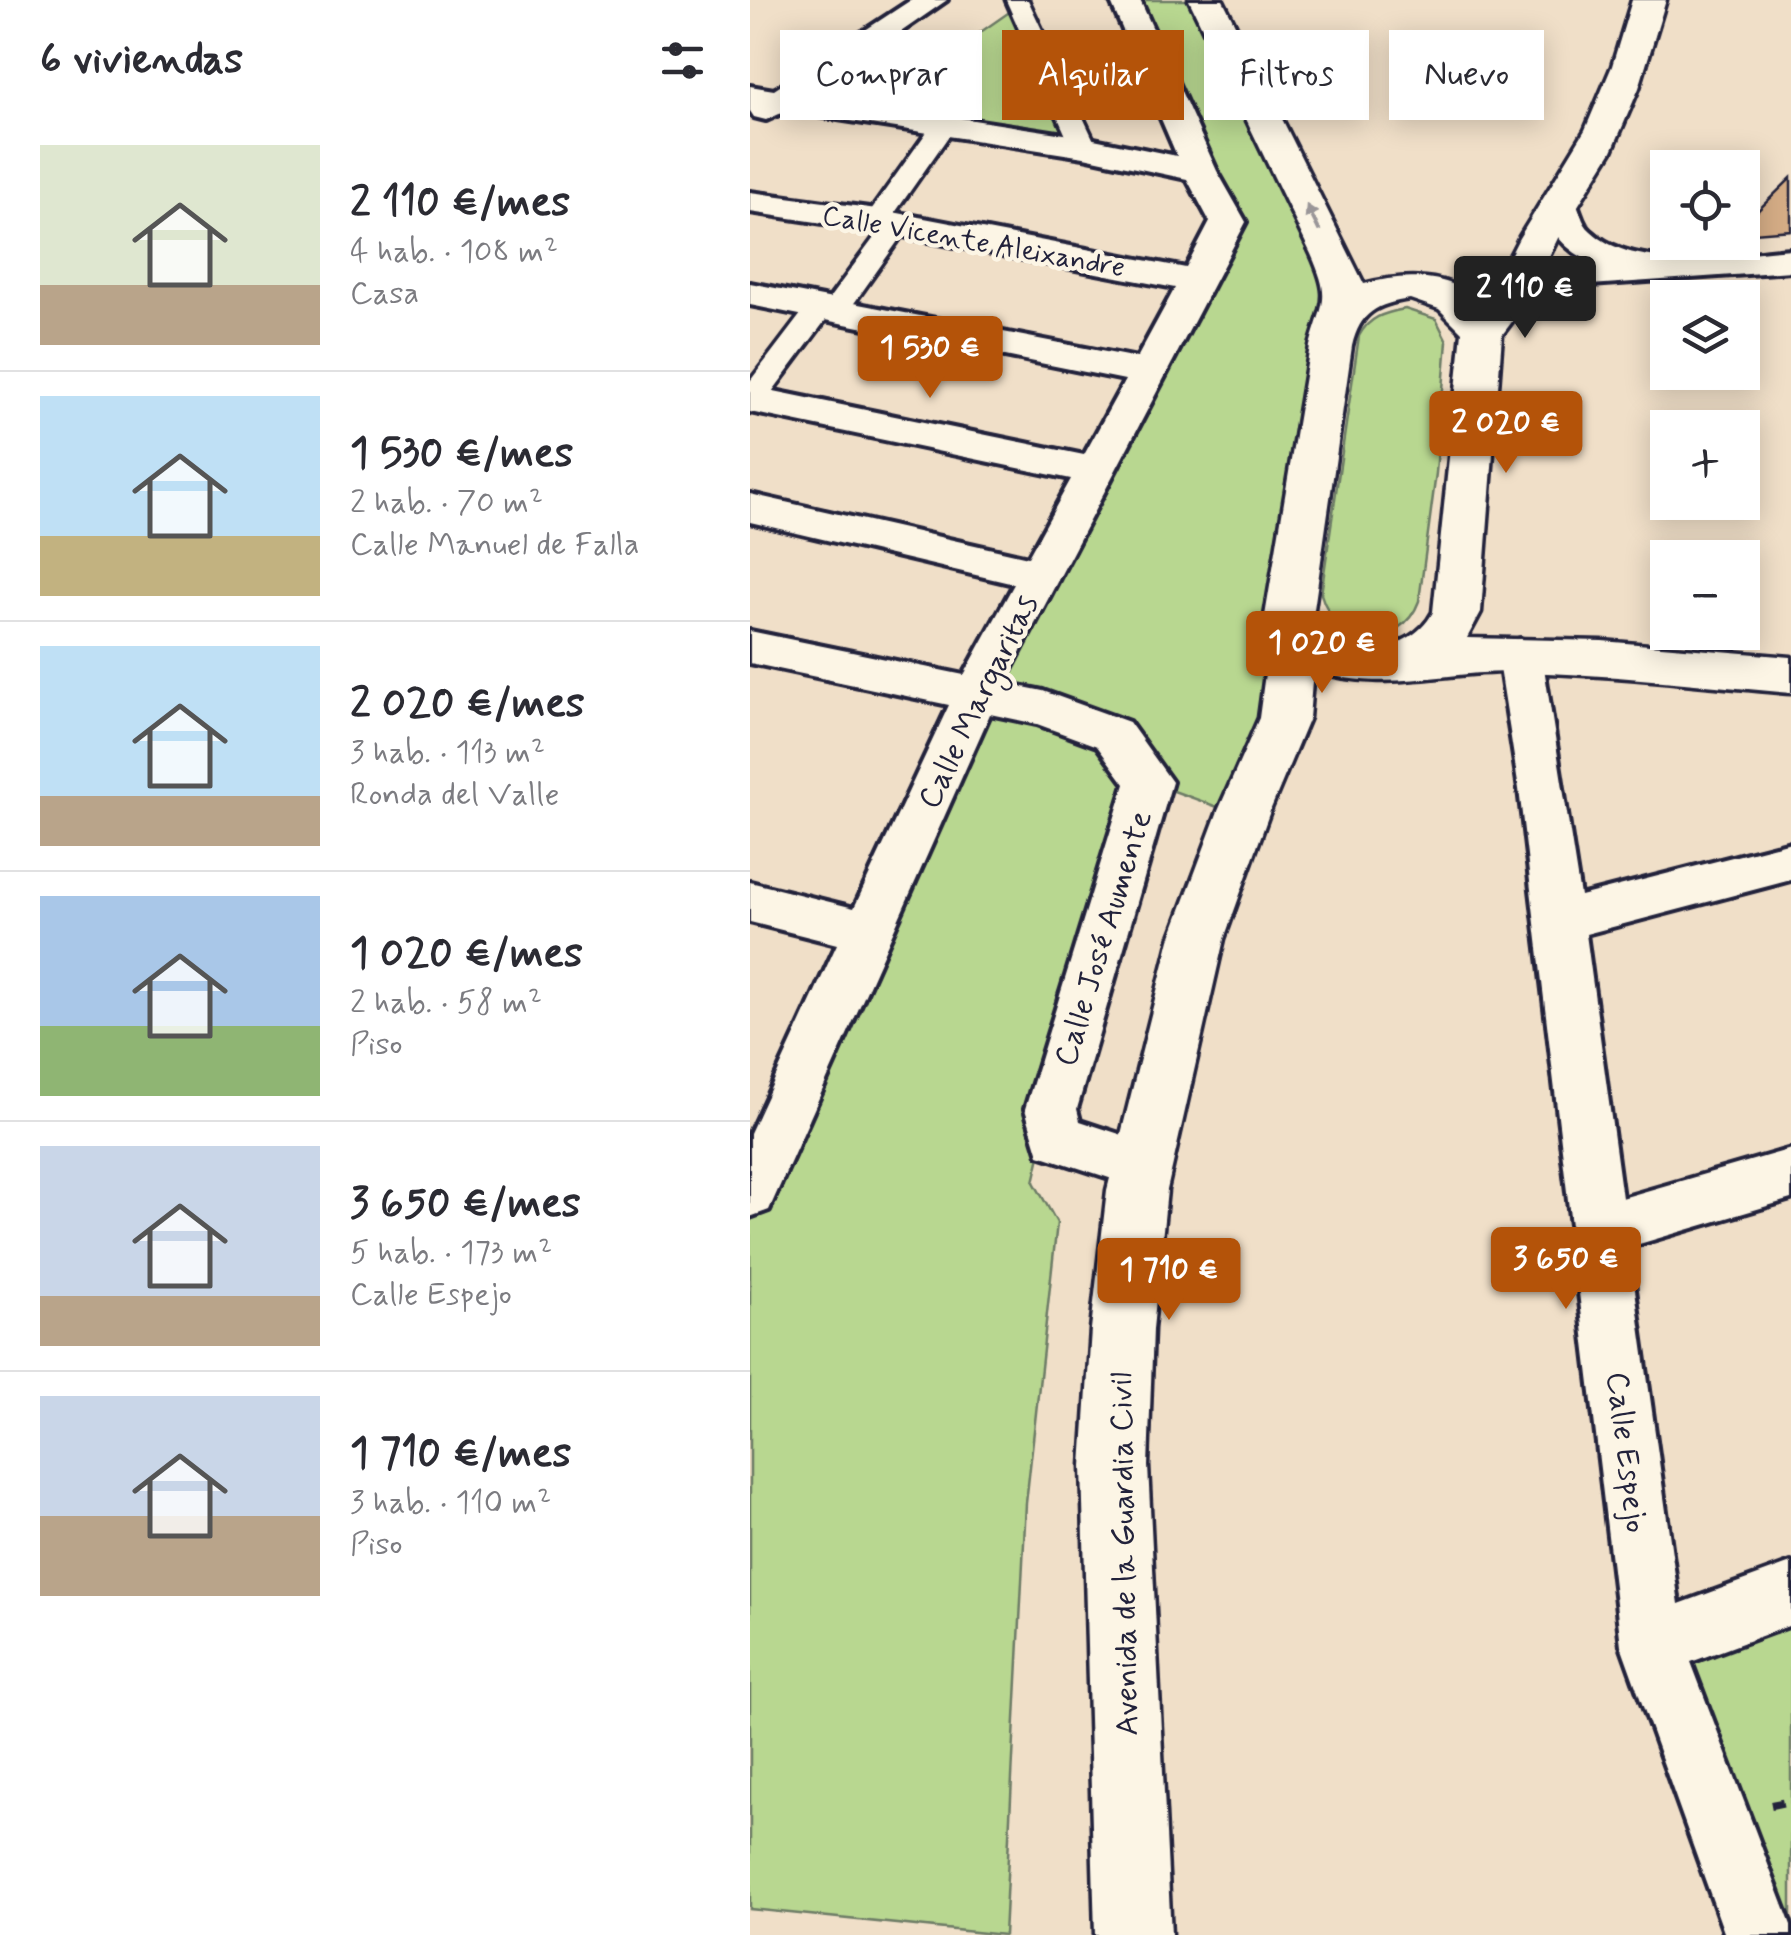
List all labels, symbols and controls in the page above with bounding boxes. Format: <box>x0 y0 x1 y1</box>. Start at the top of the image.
chip: Comprar <box>780 30 982 120</box>
chip: Alquilar <box>1002 30 1184 120</box>
chip: Filtros <box>1204 30 1369 120</box>
chip: Nuevo <box>1389 30 1544 120</box>
text: 6 viviendas <box>40 33 243 88</box>
icon: filters <box>655 33 710 88</box>
map controls <box>1650 150 1760 650</box>
button: locate <box>1650 150 1760 260</box>
text: 2 110 €/mes <box>350 176 570 231</box>
icon: home <box>120 185 240 305</box>
street label: Calle Vicente Aleixandre <box>819 198 1128 287</box>
one-way arrow <box>1305 203 1322 232</box>
text: 4 hab. · 108 m² <box>350 231 558 273</box>
pin: 2 110 € <box>1433 256 1617 341</box>
text: 2 110 € <box>1476 267 1574 309</box>
text: Casa <box>350 273 419 315</box>
button: layers <box>1650 280 1760 390</box>
pin: 1 530 € <box>838 316 1022 401</box>
text: 1 530 € <box>880 327 980 369</box>
pin: 2 020 € <box>1414 391 1598 476</box>
text: 2 020 € <box>1451 402 1561 444</box>
button: + <box>1650 410 1760 520</box>
text: 1 530 €/mes <box>350 427 573 482</box>
icon: home <box>120 436 240 556</box>
text: 2 hab. · 70 m² <box>350 482 543 524</box>
text: Calle Manuel de Falla <box>350 524 639 566</box>
button: − <box>1650 540 1760 650</box>
street label: Calle Margaritas <box>909 588 1051 817</box>
pin: 1 020 € <box>1230 611 1414 696</box>
text: 1 020 € <box>1268 622 1376 664</box>
text: 2 020 €/mes <box>350 677 585 732</box>
icon: home <box>120 686 240 806</box>
text: 3 hab. · 113 m² <box>350 732 545 774</box>
text: Ronda del Valle <box>350 774 559 816</box>
street label: Calle José Aumente <box>1045 806 1163 1071</box>
text: 1 020 €/mes <box>350 927 583 982</box>
icon: home <box>120 936 240 1056</box>
text: 2 hab. · 58 m² <box>350 982 542 1024</box>
text: Piso <box>350 1024 403 1066</box>
text: 3 650 €/mes <box>350 1177 581 1232</box>
icon: home <box>120 1186 240 1306</box>
pin: 3 650 € <box>1474 1227 1658 1312</box>
text: 5 hab. · 173 m² <box>350 1232 552 1274</box>
pin: 1 710 € <box>1077 1238 1261 1323</box>
text: 3 650 € <box>1513 1238 1619 1280</box>
text: 1 710 € <box>1119 1249 1219 1291</box>
text: Calle Espejo <box>350 1274 512 1316</box>
street label: Calle Espejo <box>1595 1369 1657 1535</box>
street label: Avenida de la Guardia Civil <box>1101 1372 1149 1736</box>
text: 1 710 €/mes <box>350 1427 571 1482</box>
icon: home <box>120 1436 240 1556</box>
text: 3 hab. · 110 m² <box>350 1482 551 1524</box>
text: Piso <box>350 1524 403 1566</box>

